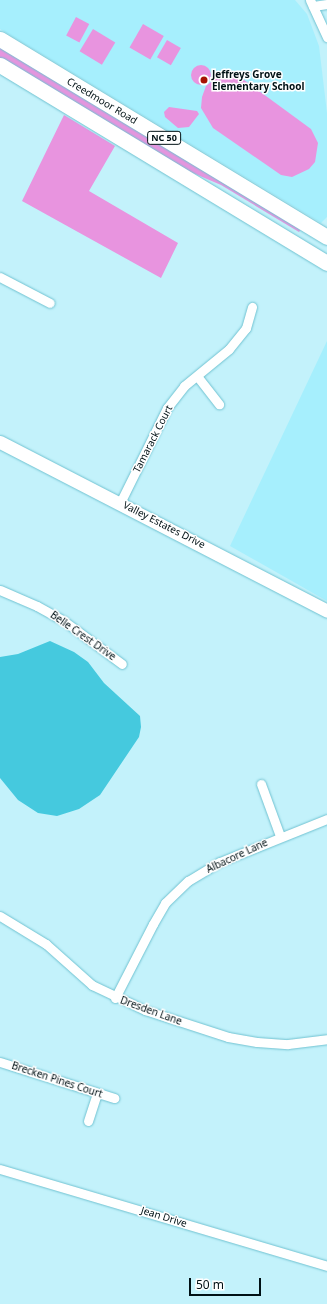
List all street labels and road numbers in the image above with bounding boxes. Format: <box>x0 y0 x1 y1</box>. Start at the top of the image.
street label: Creedmoor Road <box>65 75 139 127</box>
road number: NC 50 <box>147 131 181 145</box>
street label: Tamarack Court <box>131 403 175 475</box>
street label: Valley Estates Drive <box>121 499 207 551</box>
street label: Belle Crest Drive <box>48 609 118 663</box>
street label: Albacore Lane <box>204 837 270 875</box>
street label: Dresden Lane <box>118 994 184 1028</box>
street label: Brecken Pines Court <box>10 1060 104 1100</box>
street label: Jean Drive <box>140 1204 188 1230</box>

